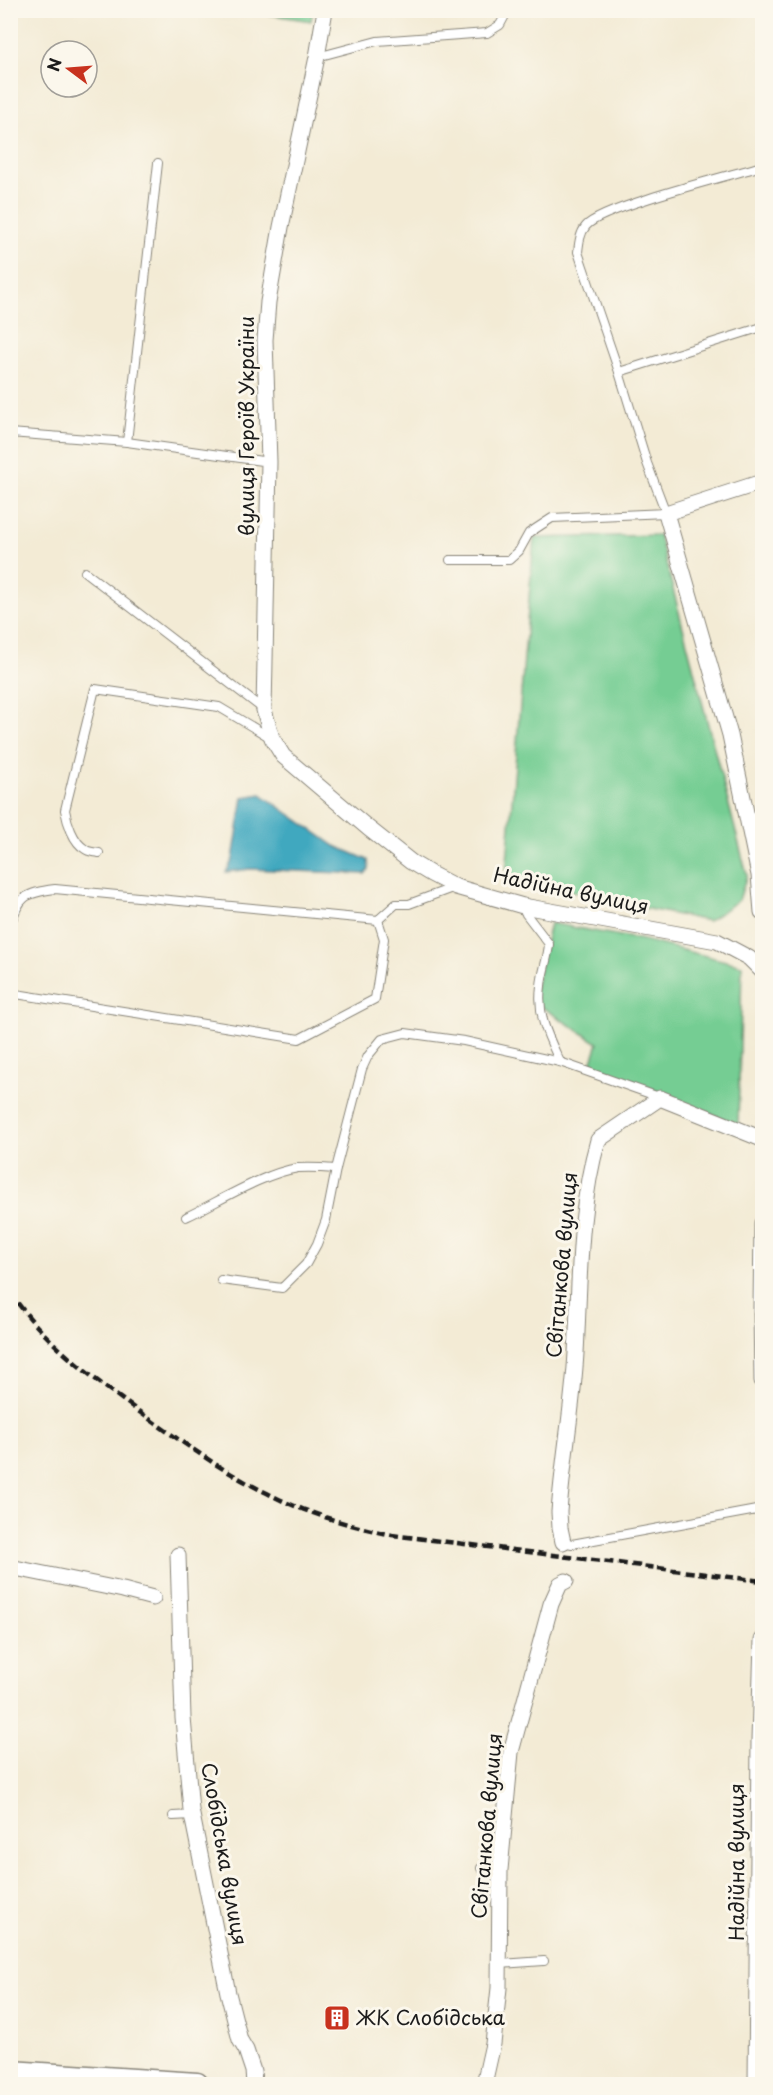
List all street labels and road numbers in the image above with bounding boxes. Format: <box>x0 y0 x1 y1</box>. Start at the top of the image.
street label: вулиця Героїв України <box>231 316 261 536</box>
street label: Надійна вулиця <box>491 859 652 921</box>
street label: Світанкова вулиця <box>538 1171 584 1359</box>
street label: Світанкова вулиця <box>463 1732 509 1920</box>
street label: Слобідська вулиця <box>194 1760 256 1948</box>
street label: Надійна вулиця <box>721 1783 751 1941</box>

